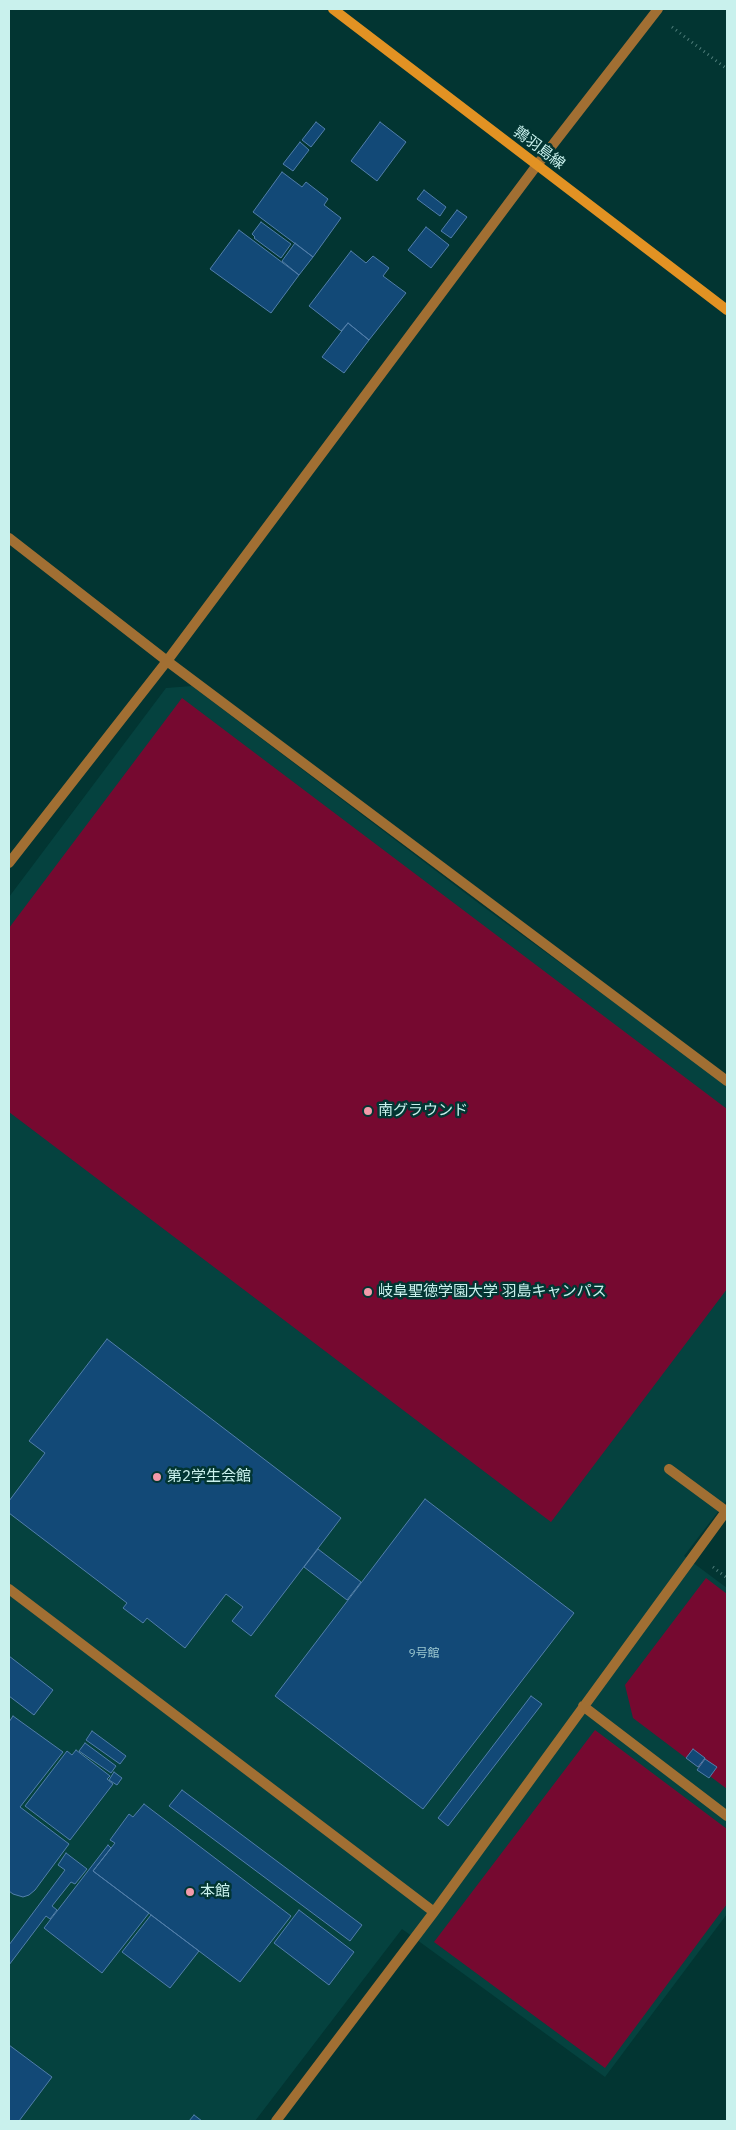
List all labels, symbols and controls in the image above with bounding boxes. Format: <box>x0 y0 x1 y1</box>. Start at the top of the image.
street label: 鶉羽島線 <box>510 123 568 173</box>
place label: 南グラウンド <box>378 1102 468 1120</box>
marker: 南グラウンド <box>362 1105 374 1117</box>
place label: 岐阜聖徳学園大学 羽島キャンパス <box>378 1283 607 1301</box>
marker: 岐阜聖徳学園大学 羽島キャンパス <box>362 1286 374 1298</box>
place label: 第2学生会館 <box>167 1468 251 1486</box>
marker: 第2学生会館 <box>151 1471 163 1483</box>
house number: 9号館 <box>408 1647 440 1661</box>
place label: 本館 <box>200 1883 230 1901</box>
marker: 本館 <box>184 1886 196 1898</box>

